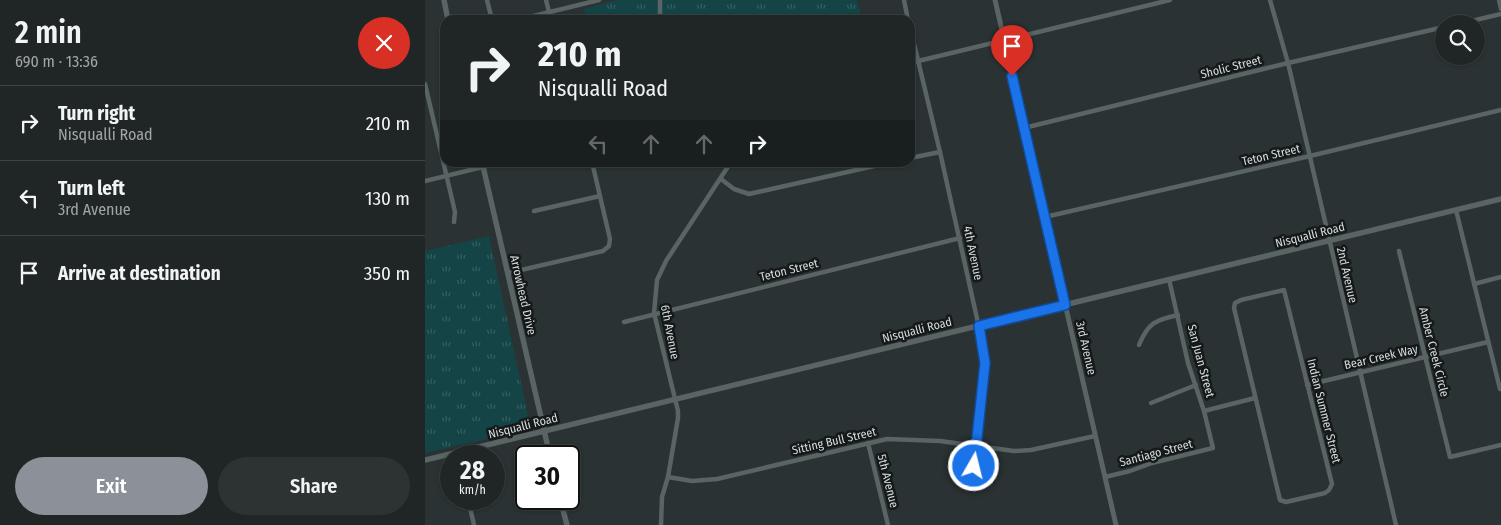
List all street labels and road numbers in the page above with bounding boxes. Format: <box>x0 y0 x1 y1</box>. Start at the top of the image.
street label: Sholic Street <box>1199 53 1263 81</box>
street label: Teton Street <box>1240 141 1302 169</box>
street label: Nisqualli Road <box>1274 220 1346 250</box>
street label: 4th Avenue <box>960 225 986 281</box>
street label: 2nd Avenue <box>1334 246 1360 304</box>
street label: Arrowhead Drive <box>507 254 539 336</box>
street label: Teton Street <box>758 256 820 284</box>
street label: 6th Avenue <box>658 304 682 360</box>
street label: Amber Creek Circle <box>1416 306 1452 398</box>
street label: Nisqualli Road <box>881 315 953 345</box>
street label: 3rd Avenue <box>1073 320 1099 376</box>
street label: San Juan Street <box>1185 323 1217 399</box>
street label: Bear Creek Way <box>1343 342 1420 372</box>
street label: Indian Summer Street <box>1304 357 1344 465</box>
street label: Nisqualli Road <box>487 411 559 441</box>
street label: Sitting Bull Street <box>790 424 878 458</box>
street label: Santiago Street <box>1118 437 1194 469</box>
street label: 5th Avenue <box>875 453 901 509</box>

